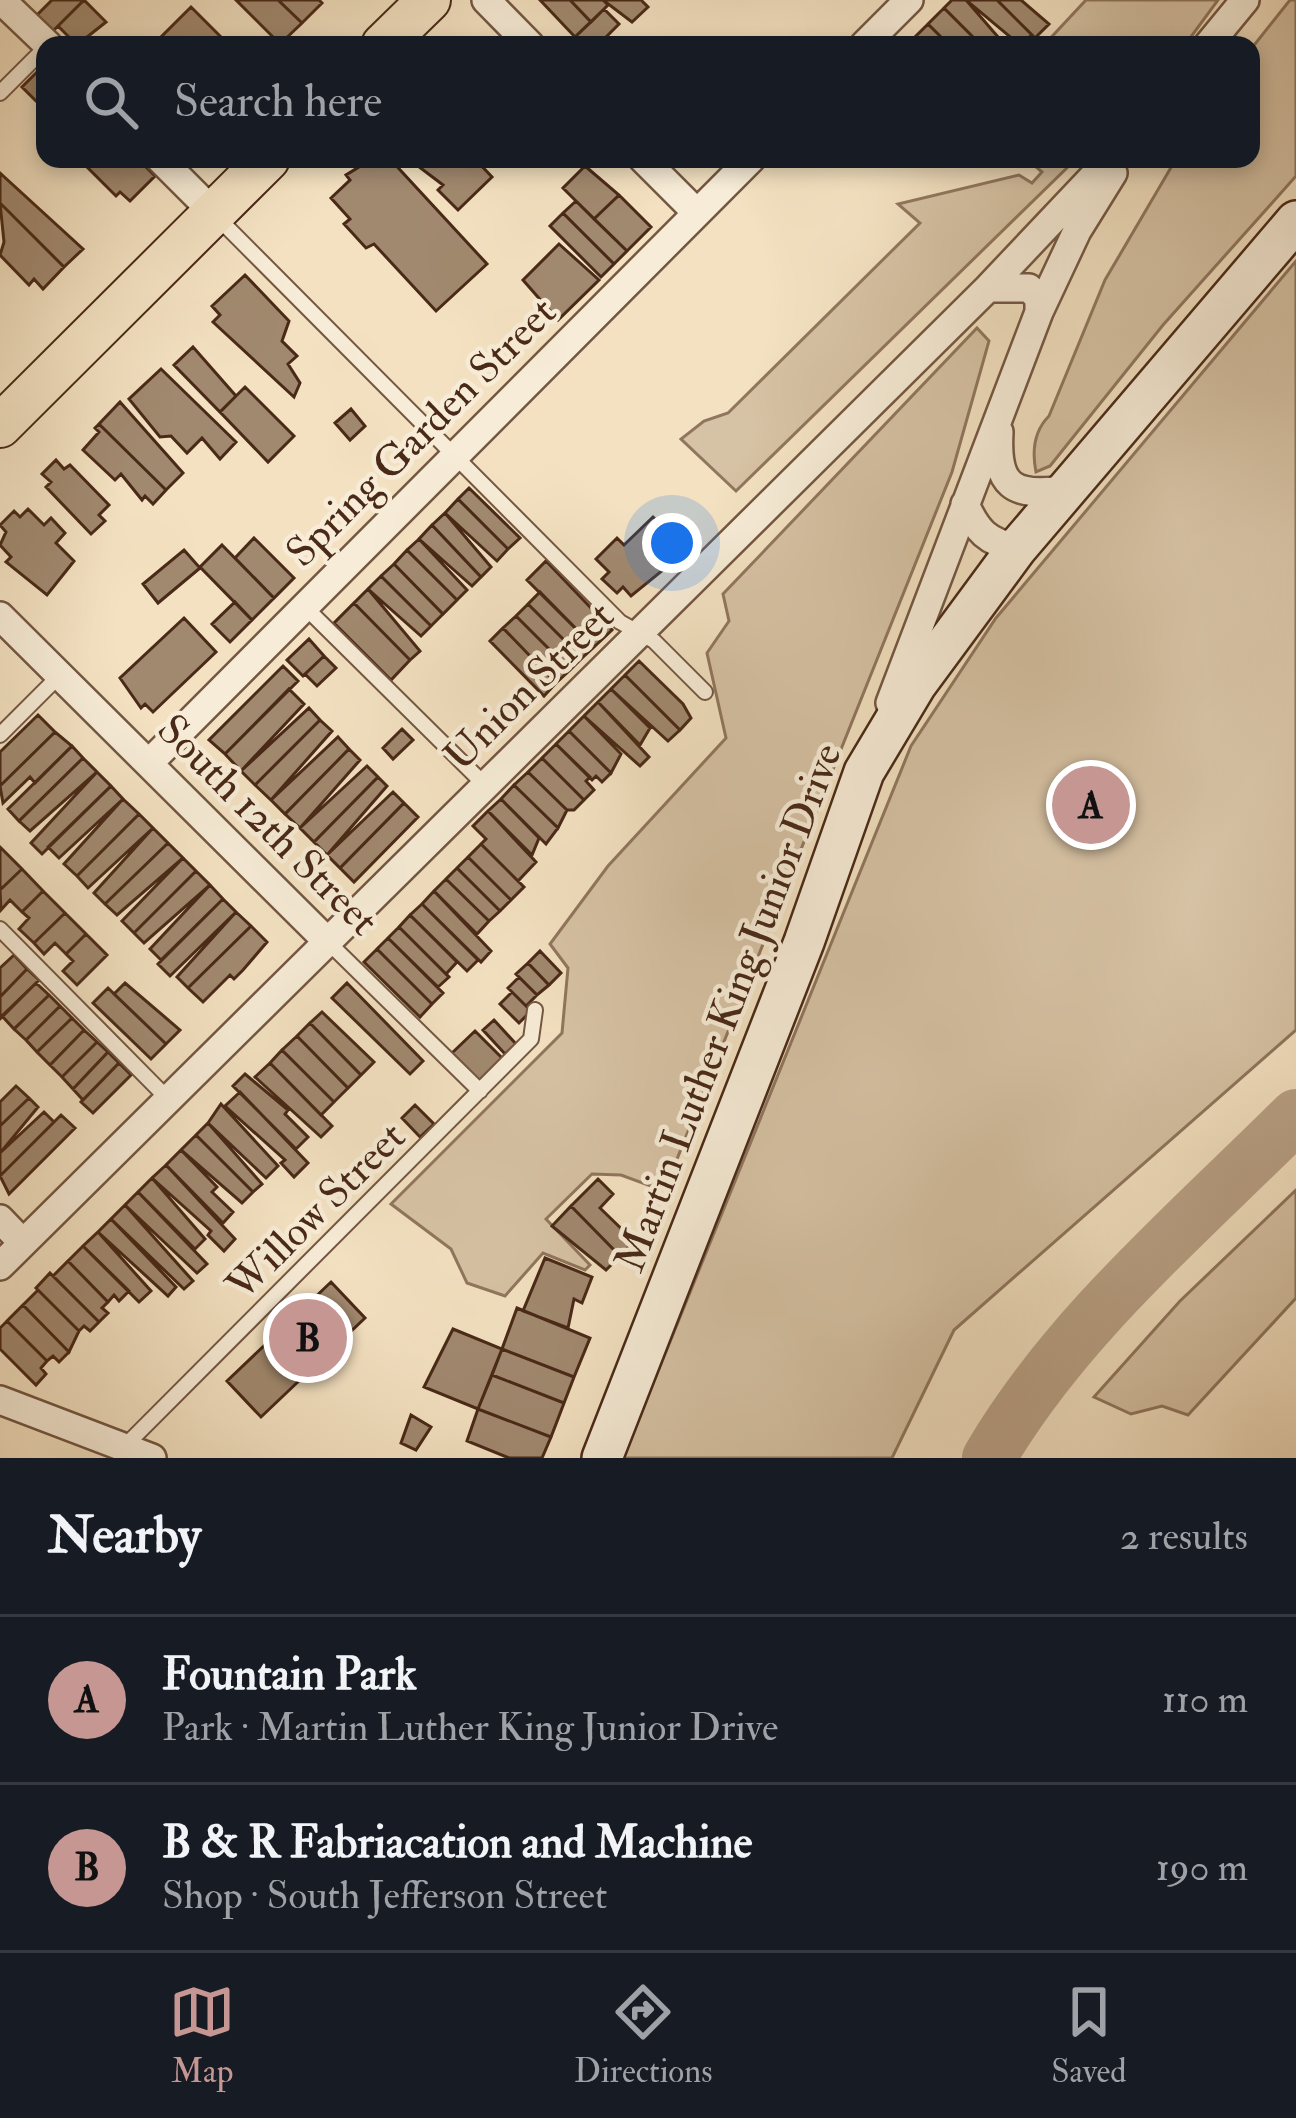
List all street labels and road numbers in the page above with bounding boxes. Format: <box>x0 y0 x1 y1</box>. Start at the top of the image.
street label: Spring Garden Street <box>276 287 567 578</box>
street label: Union Street <box>434 591 625 782</box>
street label: South 12th Street <box>146 704 389 947</box>
street label: Martin Luther King Junior Drive <box>604 736 854 1279</box>
street label: Willow Street <box>216 1111 417 1312</box>

